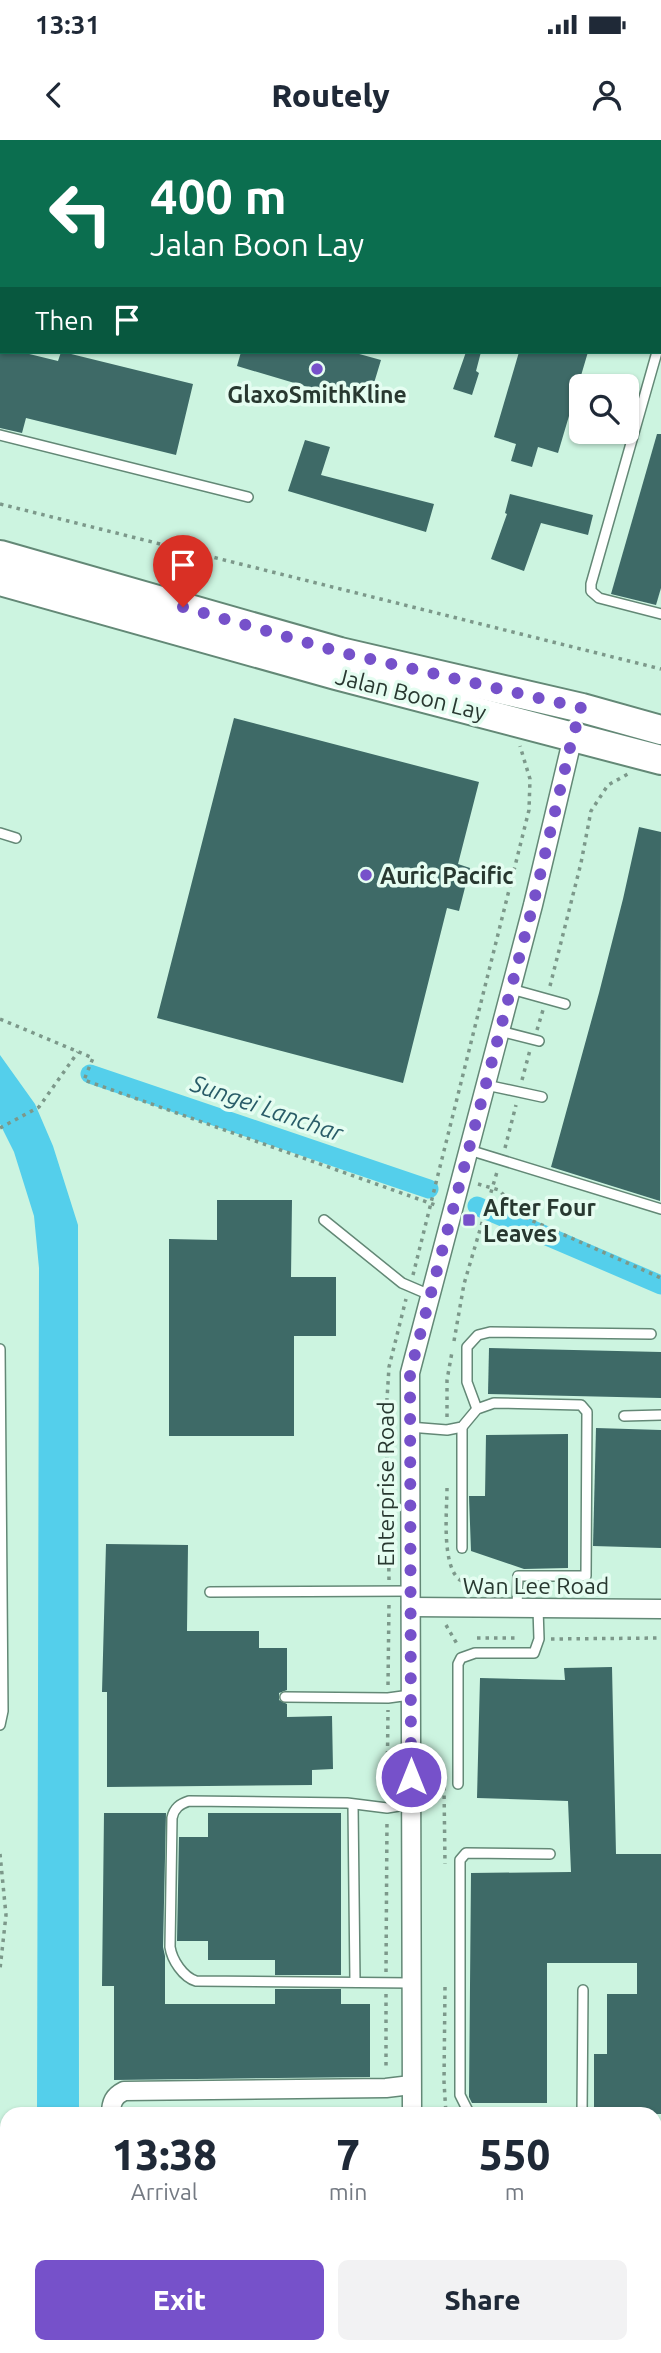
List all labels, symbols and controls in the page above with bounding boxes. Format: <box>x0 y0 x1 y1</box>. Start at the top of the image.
text: 13:31 <box>35 10 100 39</box>
icon: back <box>35 76 73 114</box>
icon: person <box>588 76 626 114</box>
text: Routely <box>271 77 390 113</box>
icon: left <box>35 168 126 259</box>
text: 400 m <box>150 168 287 223</box>
text: Jalan Boon Lay <box>150 226 364 262</box>
icon: arrive <box>108 301 146 339</box>
text: Then <box>35 306 94 335</box>
marker: GlaxoSmithKline <box>309 361 325 377</box>
map controls <box>569 374 639 444</box>
button: search <box>569 374 639 444</box>
place label: GlaxoSmithKline <box>227 382 407 407</box>
pin <box>153 535 213 607</box>
icon: arrive <box>164 546 202 584</box>
street label: Jalan Boon Lay <box>333 663 489 725</box>
place label: Auric Pacific <box>380 863 514 888</box>
marker: Auric Pacific <box>358 867 374 883</box>
water label: Sungei Lanchar <box>187 1069 347 1147</box>
place label: After Four Leaves <box>483 1195 596 1246</box>
marker: After Four Leaves <box>461 1212 477 1228</box>
street label: Enterprise Road <box>373 1401 398 1567</box>
street label: Wan Lee Road <box>463 1573 609 1598</box>
position arrow <box>374 1740 448 1814</box>
text: 13:38 <box>112 2131 217 2178</box>
text: 7 <box>336 2131 360 2178</box>
text: 550 <box>479 2131 550 2178</box>
text: Arrival <box>131 2179 198 2204</box>
text: min <box>329 2179 367 2204</box>
text: m <box>505 2179 525 2204</box>
button: Exit <box>35 2260 324 2340</box>
button: Share <box>338 2260 627 2340</box>

